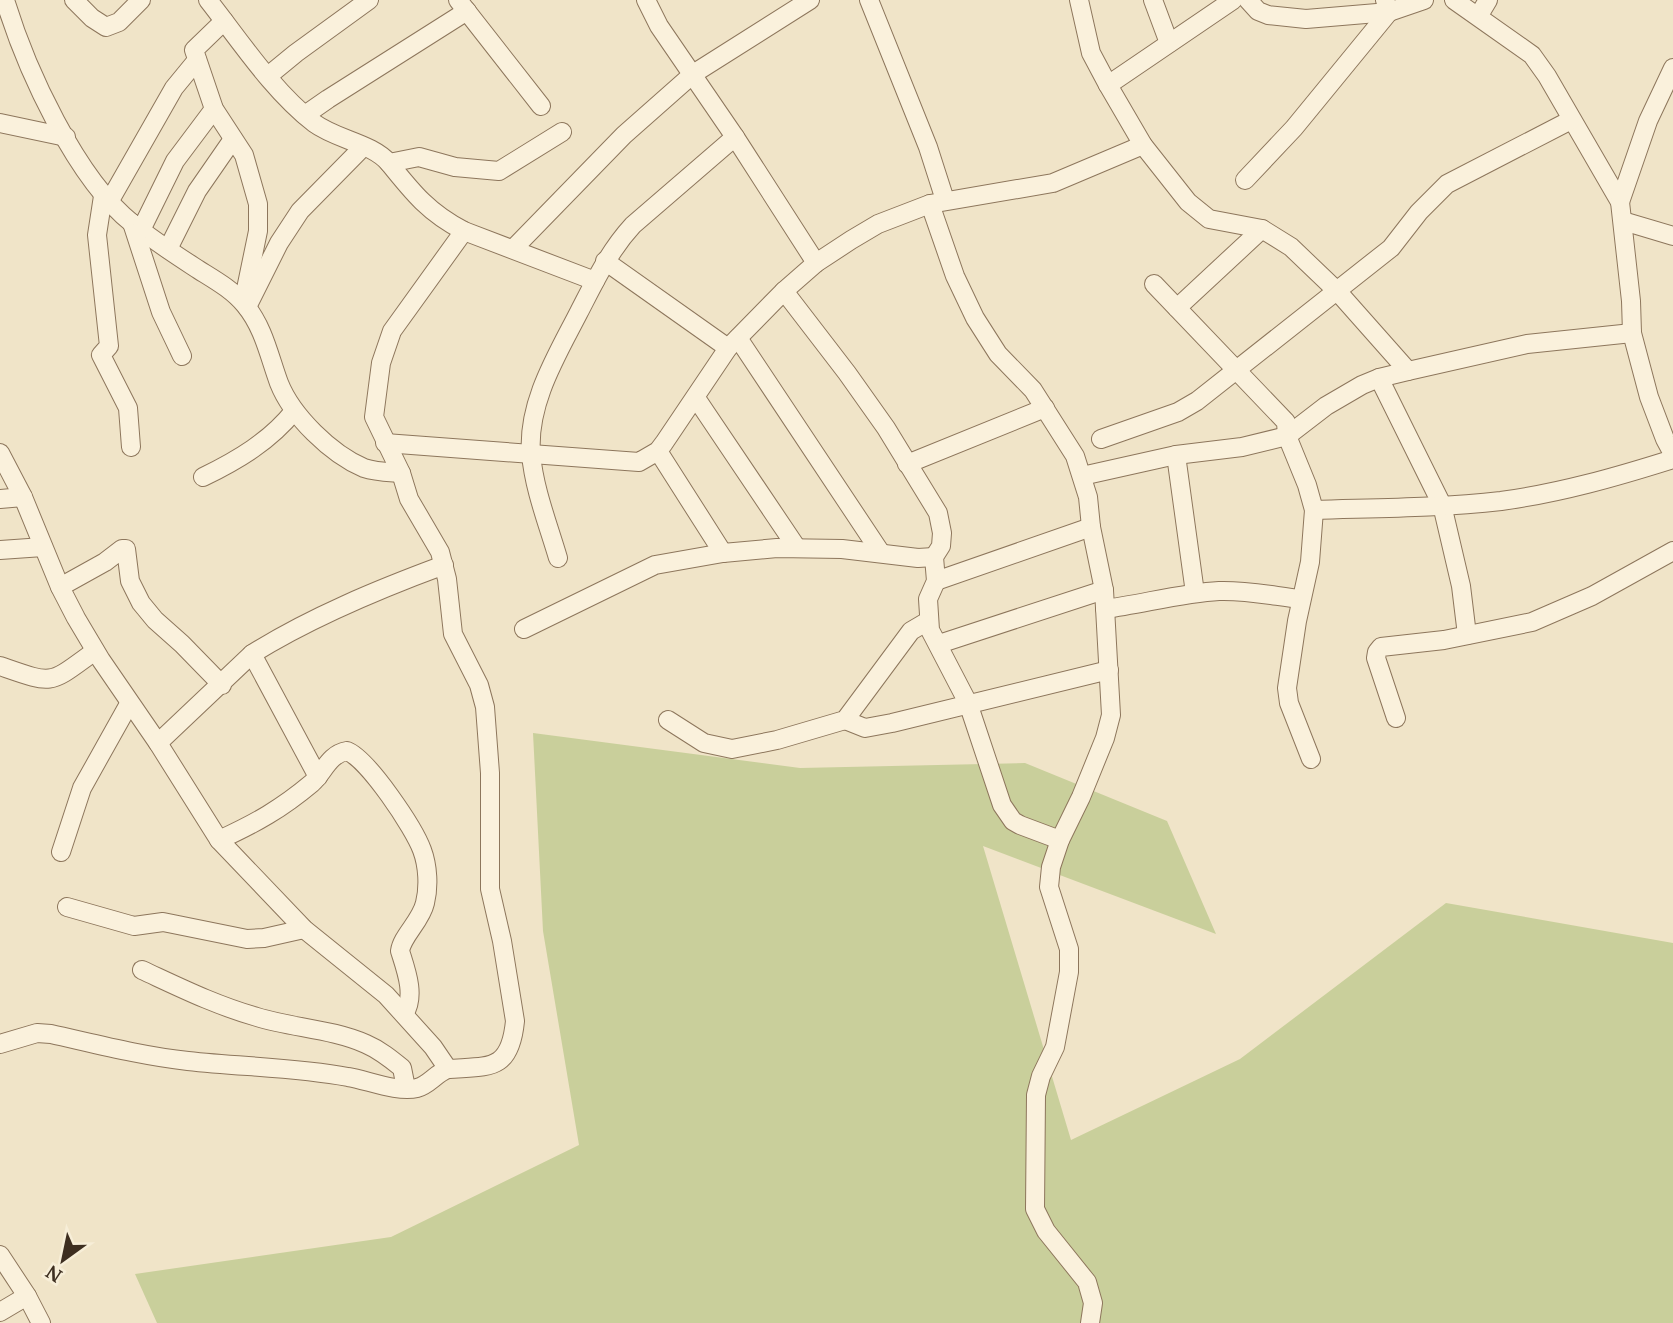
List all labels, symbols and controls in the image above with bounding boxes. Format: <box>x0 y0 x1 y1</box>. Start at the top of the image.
north arrow <box>28 1225 98 1295</box>
text: N <box>40 1260 66 1289</box>

